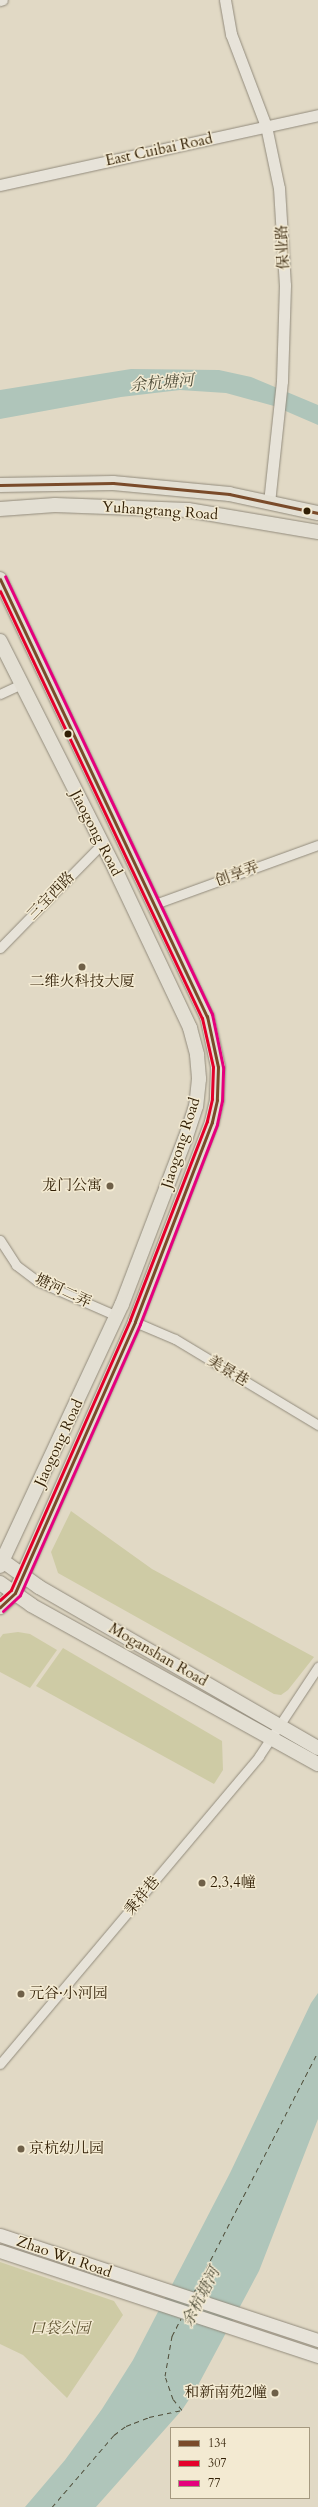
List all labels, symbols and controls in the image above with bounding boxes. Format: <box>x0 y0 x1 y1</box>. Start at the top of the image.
street label: East Cuibai Road <box>104 130 214 170</box>
street label: 保业路 <box>273 224 293 270</box>
water label: 余杭塘河 <box>129 371 195 395</box>
street label: Yuhangtang Road <box>101 498 219 524</box>
unlabelled marker <box>302 506 312 516</box>
unlabelled marker <box>63 729 73 739</box>
street label: Jiaogong Road <box>67 787 125 879</box>
street label: 创享弄 <box>213 858 261 890</box>
street label: 三宝西路 <box>24 868 78 924</box>
marker: 二维火科技大厦 <box>77 962 87 972</box>
place label: 二维火科技大厦 <box>30 973 134 991</box>
street label: Jiaogong Road <box>158 1095 204 1191</box>
place label: 龙门公寓 <box>42 1177 102 1195</box>
marker: 龙门公寓 <box>105 1181 115 1191</box>
street label: 塘河二弄 <box>32 1270 94 1312</box>
street label: 美景巷 <box>204 1352 252 1390</box>
street label: Jiaogong Road <box>31 1396 87 1490</box>
street label: Moganshan Road <box>105 1619 211 1691</box>
street label: 秉祥巷 <box>121 1873 163 1919</box>
place label: 2,3,4幢 <box>210 1874 256 1892</box>
marker: 2,3,4幢 <box>197 1878 207 1888</box>
place label: 元谷·小河园 <box>29 1985 108 2003</box>
marker: 元谷·小河园 <box>16 1989 26 1999</box>
place label: 京杭幼儿园 <box>29 2140 104 2158</box>
marker: 京杭幼儿园 <box>16 2144 26 2154</box>
street label: Zhao Wu Road <box>14 2232 114 2282</box>
water label: 余杭塘河 <box>178 2264 224 2330</box>
park label: 口袋公园 <box>30 2320 90 2338</box>
place label: 和新南苑2幢 <box>184 2384 267 2402</box>
marker: 和新南苑2幢 <box>270 2388 280 2398</box>
legend <box>170 2427 310 2499</box>
text: 134 <box>208 2435 226 2451</box>
text: 307 <box>208 2455 226 2471</box>
text: 77 <box>208 2475 220 2491</box>

